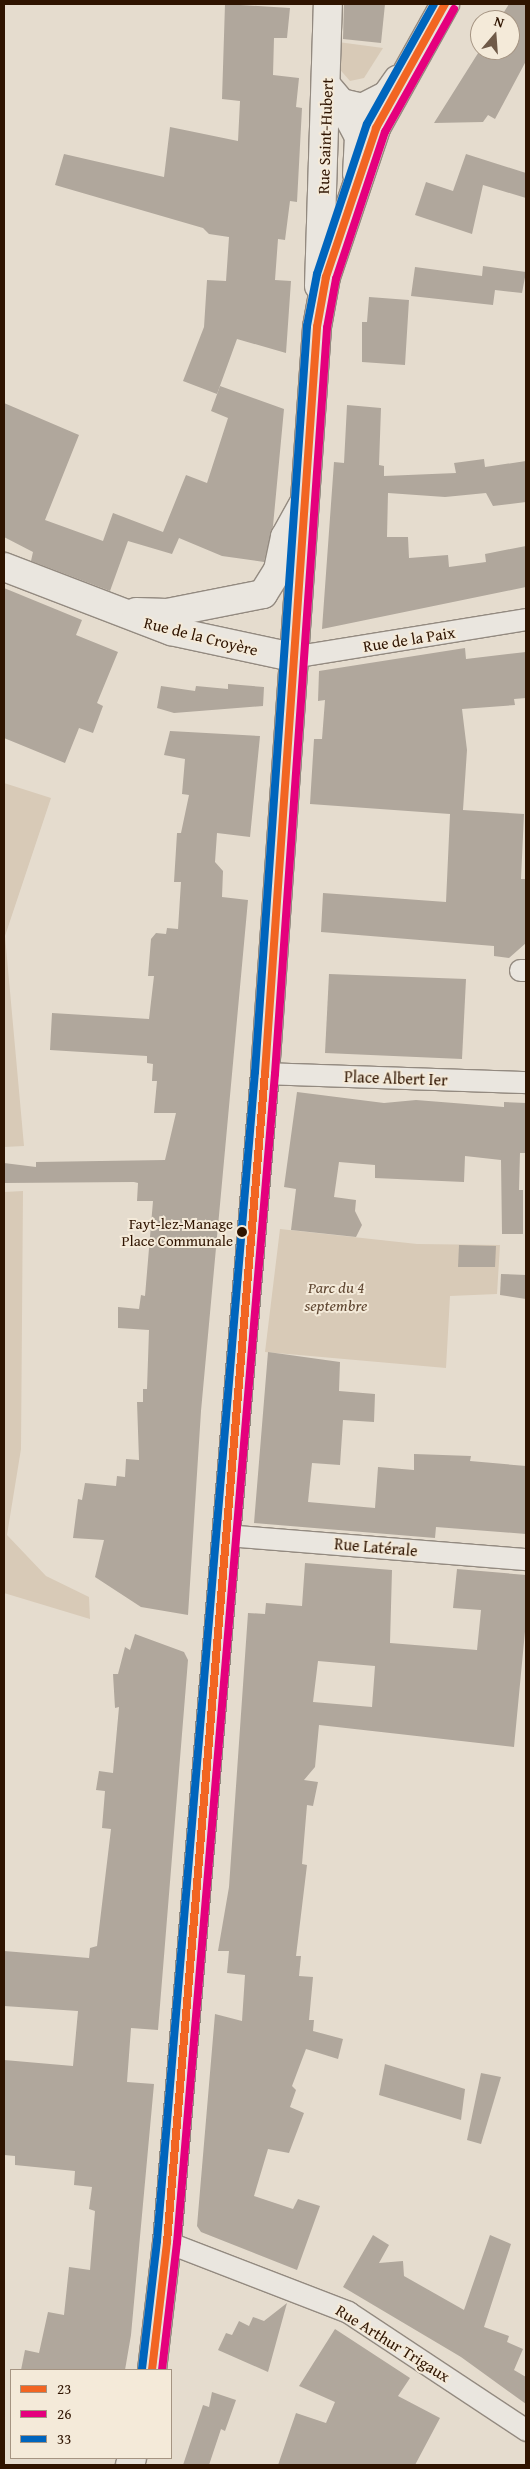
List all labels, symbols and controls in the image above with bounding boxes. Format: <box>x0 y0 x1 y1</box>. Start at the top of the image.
north arrow <box>470 10 520 60</box>
text: N <box>492 11 507 33</box>
street label: Rue Saint-Hubert <box>313 78 337 194</box>
street label: Rue de la Croyère <box>142 613 260 659</box>
street label: Rue de la Paix <box>362 622 456 656</box>
street label: Place Albert Ier <box>344 1067 448 1089</box>
place label: Fayt-lez-Manage Place Communale <box>121 1214 233 1249</box>
marker: Fayt-lez-Manage Place Communale <box>237 1227 247 1237</box>
park label: Parc du 4 septembre <box>305 1277 367 1315</box>
street label: Rue Latérale <box>334 1534 418 1560</box>
street label: Rue Arthur Trigaux <box>332 2300 454 2386</box>
legend <box>10 2369 172 2459</box>
text: 23 <box>57 2378 71 2399</box>
text: 26 <box>57 2403 71 2424</box>
text: 33 <box>57 2428 71 2449</box>

